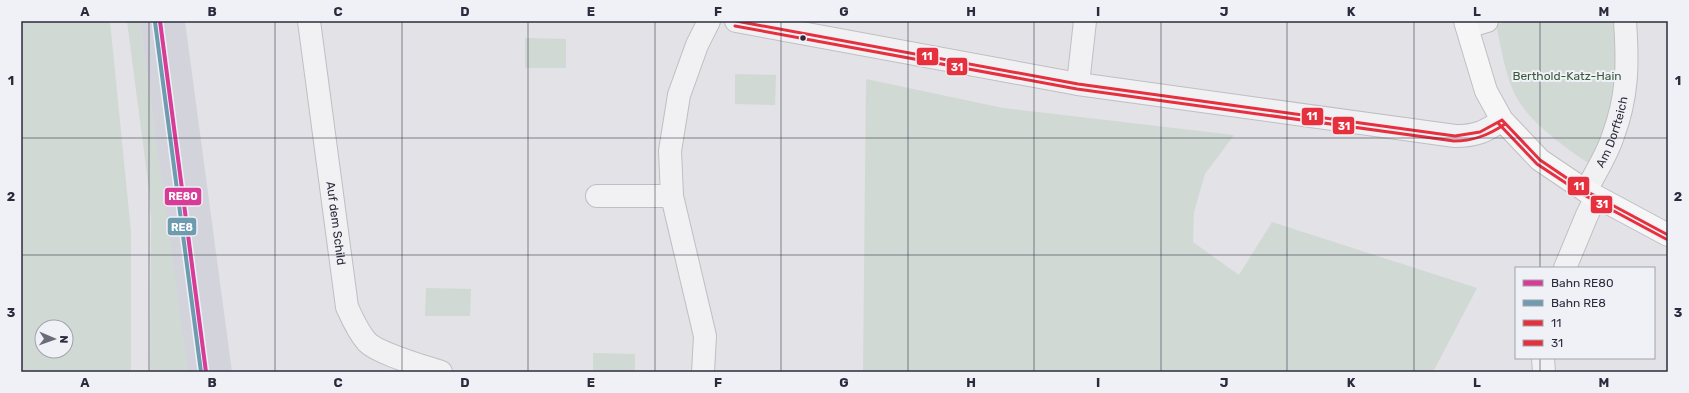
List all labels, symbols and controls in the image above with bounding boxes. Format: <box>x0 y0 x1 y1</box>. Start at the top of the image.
text: A <box>80 4 90 19</box>
text: B <box>207 4 217 19</box>
text: C <box>333 4 343 19</box>
text: D <box>460 4 470 19</box>
text: E <box>587 4 595 19</box>
text: F <box>714 4 722 19</box>
text: G <box>839 4 849 19</box>
text: H <box>966 4 976 19</box>
text: I <box>1096 4 1100 19</box>
text: J <box>1220 4 1228 19</box>
text: K <box>1347 4 1356 19</box>
text: L <box>1473 4 1481 19</box>
text: M <box>1599 4 1609 19</box>
unlabelled marker <box>798 33 808 43</box>
line badge: 11 <box>916 47 939 66</box>
text: 11 <box>922 50 932 63</box>
line badge: 31 <box>946 57 968 76</box>
text: 31 <box>951 61 963 74</box>
park label: Berthold-Katz-Hain <box>1512 69 1622 83</box>
text: 1 <box>8 73 14 88</box>
text: 1 <box>1675 73 1681 88</box>
street label: Am Dorfteich <box>1593 95 1631 170</box>
line badge: 11 <box>1301 107 1324 126</box>
text: 11 <box>1307 110 1317 123</box>
line badge: 31 <box>1332 116 1355 135</box>
text: 31 <box>1338 120 1350 133</box>
line badge: 11 <box>1567 176 1590 196</box>
street label: Auf dem Schild <box>323 180 348 266</box>
text: 11 <box>1574 180 1584 193</box>
line badge: RE80 <box>164 187 202 206</box>
text: 2 <box>7 189 15 204</box>
text: 2 <box>1674 189 1682 204</box>
text: RE80 <box>168 190 198 203</box>
line badge: 31 <box>1590 195 1613 214</box>
text: 31 <box>1596 198 1608 211</box>
line badge: RE8 <box>167 217 197 236</box>
text: RE8 <box>171 221 193 234</box>
legend <box>1515 267 1655 359</box>
text: Bahn RE80 <box>1551 276 1614 290</box>
text: Bahn RE8 <box>1551 296 1606 310</box>
text: 3 <box>7 305 16 320</box>
text: 3 <box>1674 305 1683 320</box>
text: 11 <box>1551 316 1561 330</box>
north arrow <box>34 319 74 359</box>
text: N <box>57 335 70 344</box>
text: 31 <box>1551 336 1563 350</box>
text: A <box>80 375 90 390</box>
text: B <box>207 375 217 390</box>
text: C <box>333 375 343 390</box>
text: D <box>460 375 470 390</box>
text: E <box>587 375 595 390</box>
text: F <box>714 375 722 390</box>
text: G <box>839 375 849 390</box>
text: H <box>966 375 976 390</box>
text: I <box>1096 375 1100 390</box>
text: J <box>1220 375 1228 390</box>
text: K <box>1347 375 1356 390</box>
text: L <box>1473 375 1481 390</box>
text: M <box>1599 375 1609 390</box>

